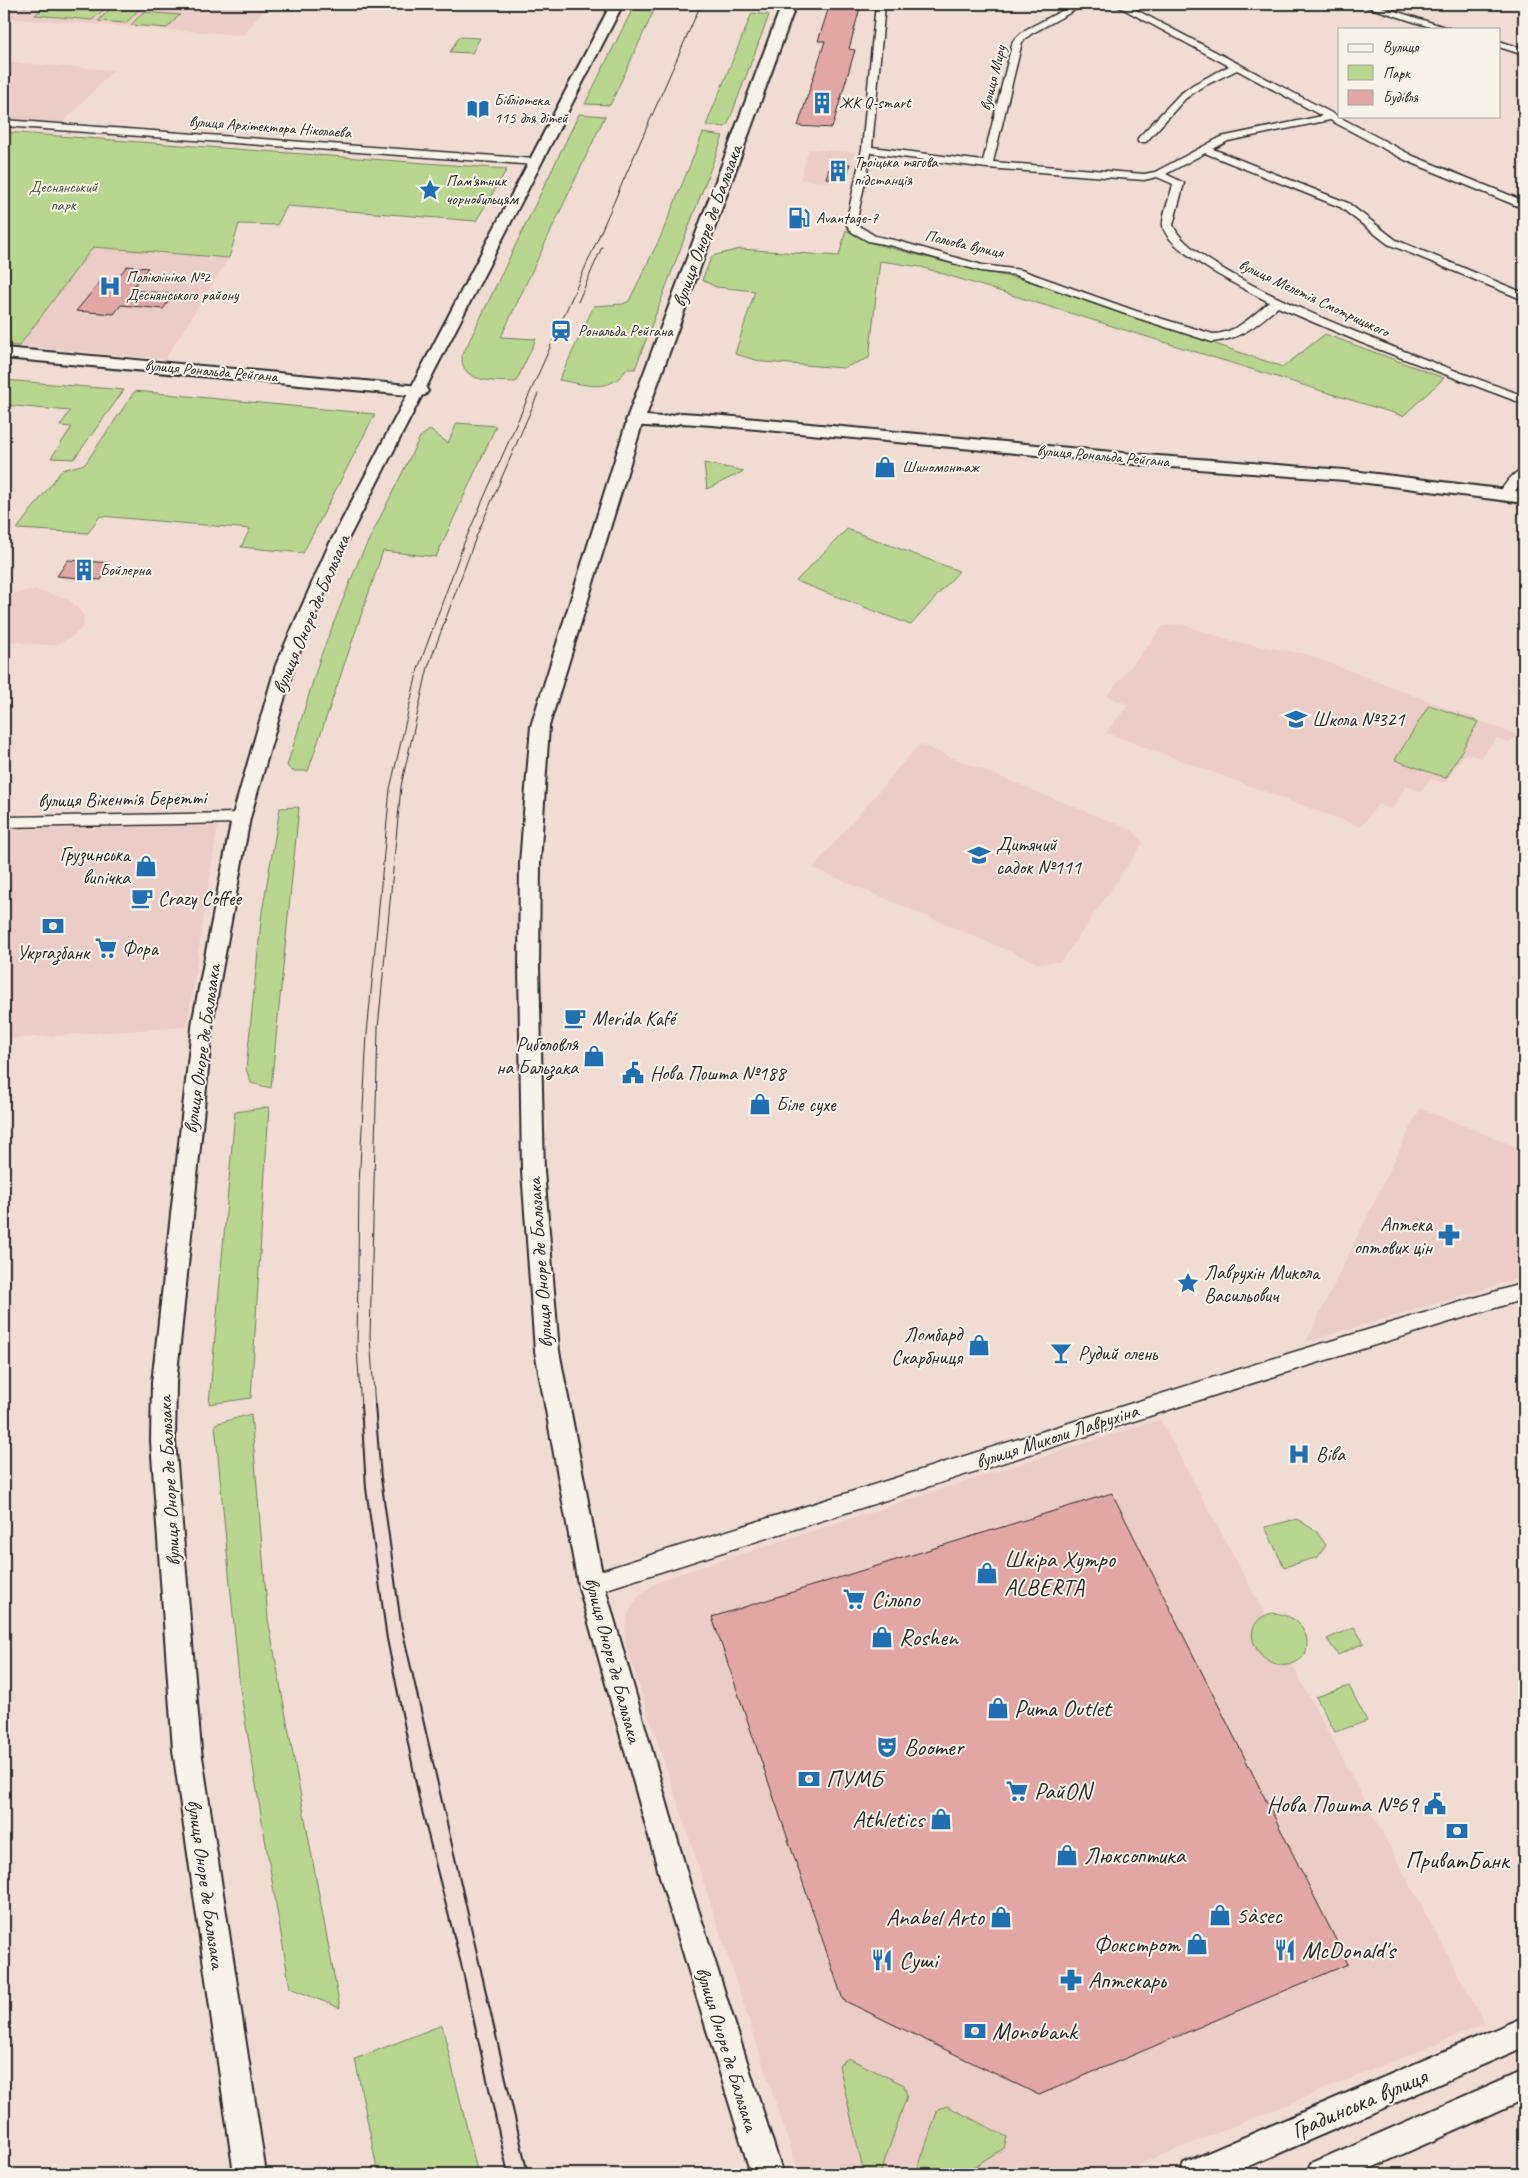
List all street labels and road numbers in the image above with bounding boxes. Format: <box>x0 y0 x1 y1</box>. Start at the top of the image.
street label: вулиця Миру <box>975 42 1011 113</box>
street label: вулиця Архітектора Ніколаєва <box>188 111 353 143</box>
street label: вулиця Оноре де Бальзака <box>666 140 749 310</box>
street label: Польова вулиця <box>923 225 1007 263</box>
street label: вулиця Мелетія Смотрицького <box>1236 254 1394 343</box>
street label: вулиця Рональда Рейгана <box>144 355 279 387</box>
street label: вулиця Рональда Рейгана <box>1036 440 1171 472</box>
street label: вулиця Оноре де Бальзака <box>266 529 356 697</box>
street label: вулиця Вікентія Беретті <box>38 785 209 813</box>
street label: вулиця Оноре де Бальзака <box>178 961 226 1135</box>
street label: вулиця Оноре де Бальзака <box>521 1175 558 1349</box>
street label: вулиця Оноре де Бальзака <box>152 1393 186 1567</box>
street label: вулиця Миколи Лаврухіна <box>972 1398 1143 1474</box>
street label: вулиця Оноре де Бальзака <box>579 1574 648 1747</box>
street label: вулиця Оноре де Бальзака <box>182 1798 230 1972</box>
street label: вулиця Оноре де Бальзака <box>690 1964 764 2136</box>
street label: Градинська вулиця <box>1287 2060 1433 2145</box>

